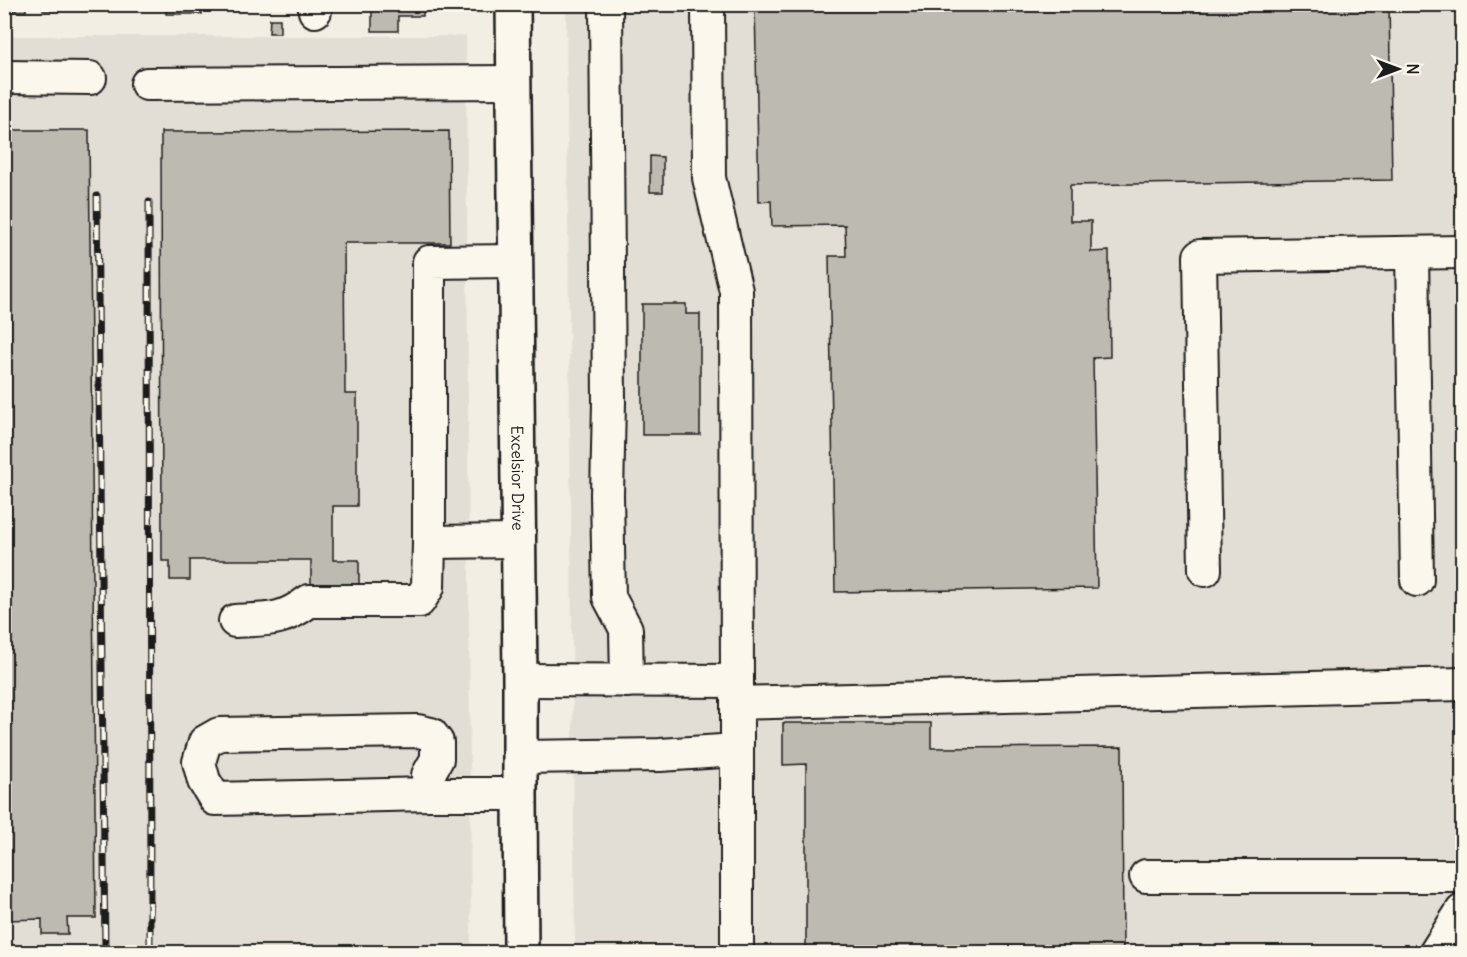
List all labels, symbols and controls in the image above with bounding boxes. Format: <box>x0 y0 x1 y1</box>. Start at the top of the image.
north arrow <box>1368 39 1428 99</box>
text: N <box>1403 63 1423 75</box>
street label: Excelsior Drive <box>507 425 528 531</box>

